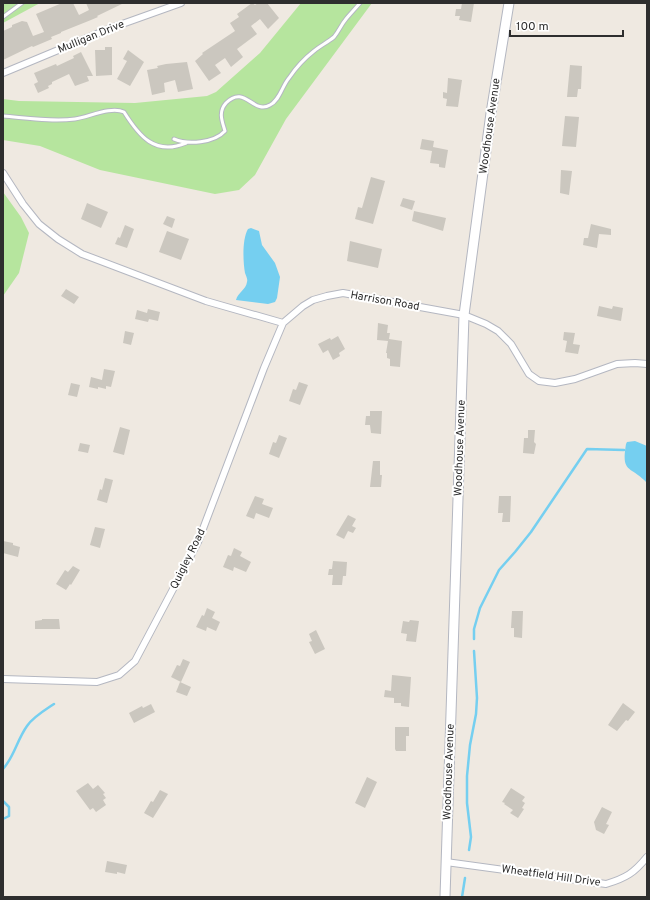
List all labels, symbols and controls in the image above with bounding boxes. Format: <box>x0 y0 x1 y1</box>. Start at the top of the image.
scale bar <box>510 12 623 38</box>
street label: Mulligan Drive <box>56 17 126 57</box>
text: 100 m <box>516 19 549 35</box>
street label: Woodhouse Avenue <box>476 77 504 175</box>
street label: Harrison Road <box>349 288 421 314</box>
street label: Woodhouse Avenue <box>451 400 469 496</box>
street label: Quigley Road <box>167 526 209 592</box>
street label: Woodhouse Avenue <box>440 724 458 820</box>
street label: Wheatfield Hill Drive <box>500 862 602 890</box>

